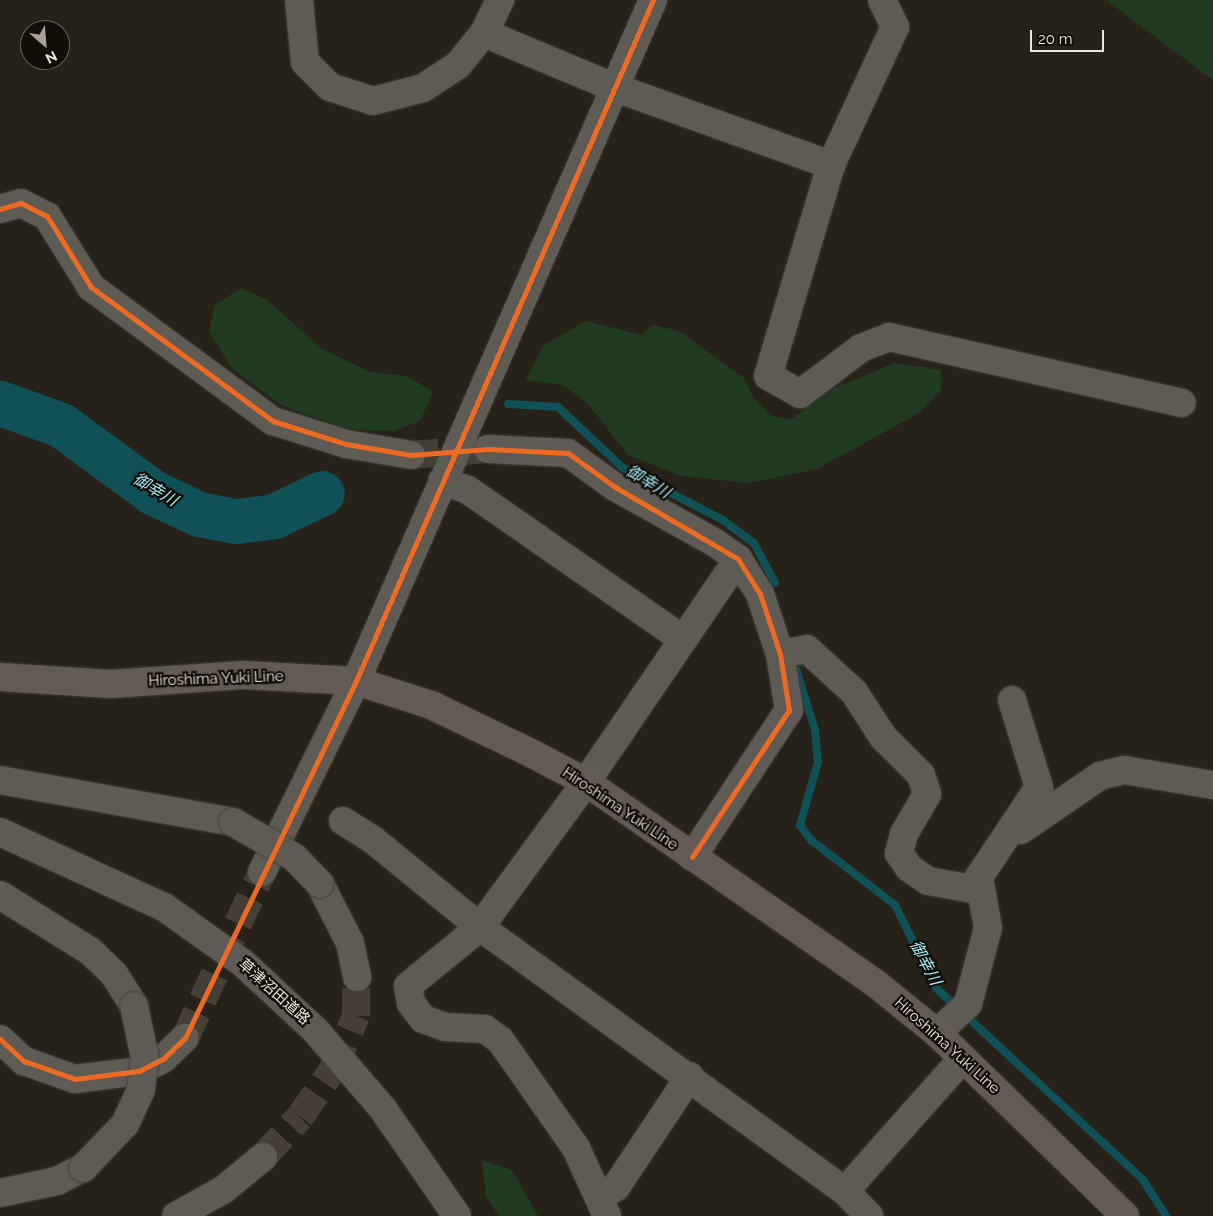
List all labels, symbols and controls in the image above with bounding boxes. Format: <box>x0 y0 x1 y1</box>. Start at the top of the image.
north arrow <box>20 20 70 70</box>
scale bar <box>1033 20 1107 52</box>
text: 20 m <box>1038 30 1073 48</box>
text: N <box>43 48 60 67</box>
water label: 御幸川 <box>622 461 674 503</box>
water label: 御幸川 <box>129 469 181 511</box>
street label: Hiroshima Yuki Line <box>148 668 284 690</box>
street label: Hiroshima Yuki Line <box>559 764 681 854</box>
water label: 御幸川 <box>905 937 945 989</box>
street label: 草津沼田道路 <box>235 955 313 1029</box>
street label: Hiroshima Yuki Line <box>891 994 1003 1098</box>

